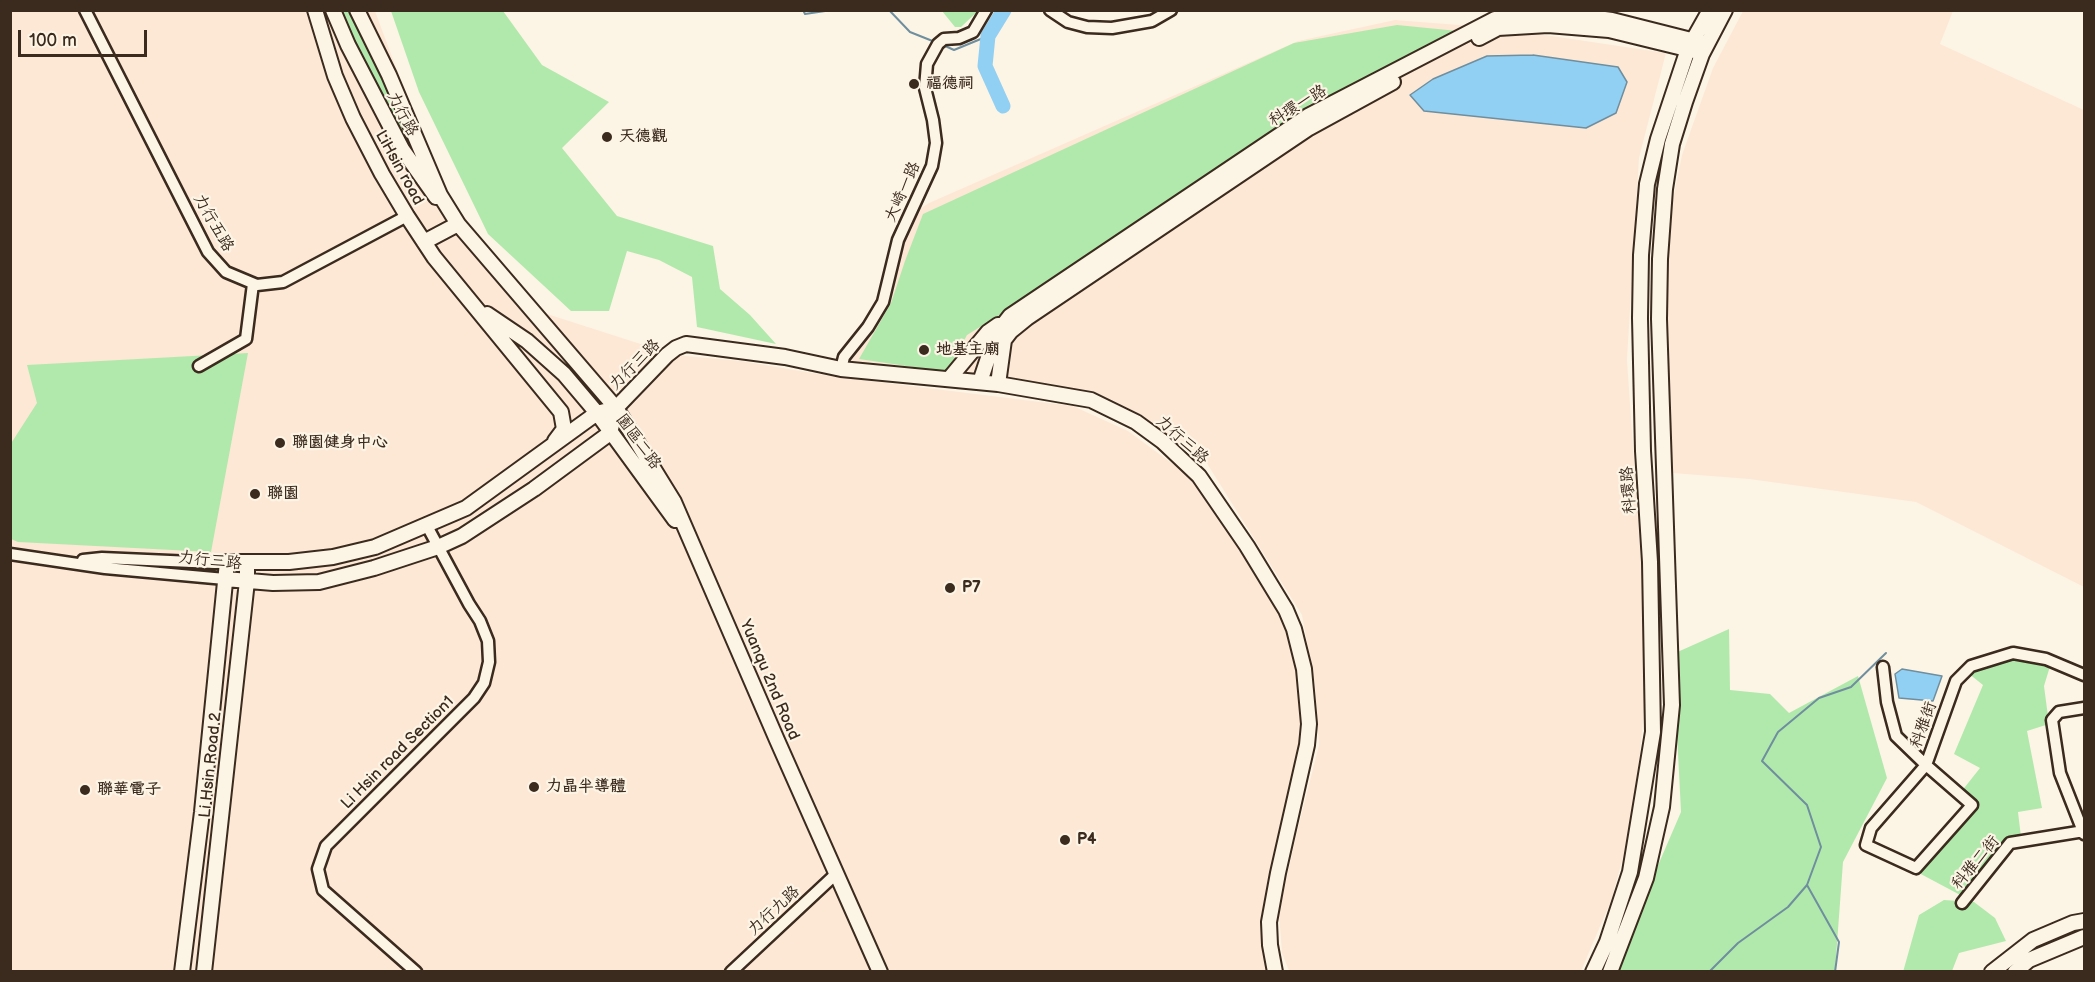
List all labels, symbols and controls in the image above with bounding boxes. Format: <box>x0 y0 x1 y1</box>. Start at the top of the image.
scale bar <box>21 18 150 56</box>
text: 100 m <box>29 30 77 51</box>
place label: 福德祠 <box>926 74 974 94</box>
marker: 福德祠 <box>907 77 921 91</box>
street label: 科環一路 <box>1266 81 1330 131</box>
street label: 力行路 <box>382 88 422 140</box>
street label: LiHsin road <box>371 127 427 209</box>
place label: 天德觀 <box>619 127 667 147</box>
marker: 天德觀 <box>600 130 614 144</box>
street label: 大崎一路 <box>881 159 925 225</box>
street label: 力行五路 <box>189 190 237 256</box>
street label: 力行三路 <box>606 336 664 394</box>
place label: 地基主廟 <box>936 340 1000 360</box>
marker: 地基主廟 <box>917 343 931 357</box>
street label: 園區二路 <box>611 410 665 474</box>
street label: 力行三路 <box>1152 411 1212 469</box>
place label: 聯園健身中心 <box>292 433 388 453</box>
marker: 聯園健身中心 <box>273 436 287 450</box>
street label: 科環路 <box>1618 465 1640 515</box>
place label: 聯園 <box>267 484 299 504</box>
marker: 聯園 <box>248 487 262 501</box>
street label: 力行三路 <box>177 548 243 574</box>
place label: P7 <box>962 578 981 598</box>
marker: P7 <box>943 581 957 595</box>
street label: Yuanqu 2nd Road <box>735 617 803 743</box>
street label: Li Hsin road Section1 <box>338 693 458 813</box>
street label: 科雅街 <box>1907 699 1941 751</box>
street label: Li Hsin Road 2 <box>196 711 226 819</box>
place label: 力晶半導體 <box>546 777 626 797</box>
place label: 聯華電子 <box>97 780 161 800</box>
marker: 力晶半導體 <box>527 780 541 794</box>
marker: 聯華電子 <box>78 783 92 797</box>
place label: P4 <box>1077 830 1096 850</box>
street label: 科雅二街 <box>1948 832 2004 894</box>
marker: P4 <box>1058 833 1072 847</box>
street label: 力行九路 <box>744 882 804 940</box>

